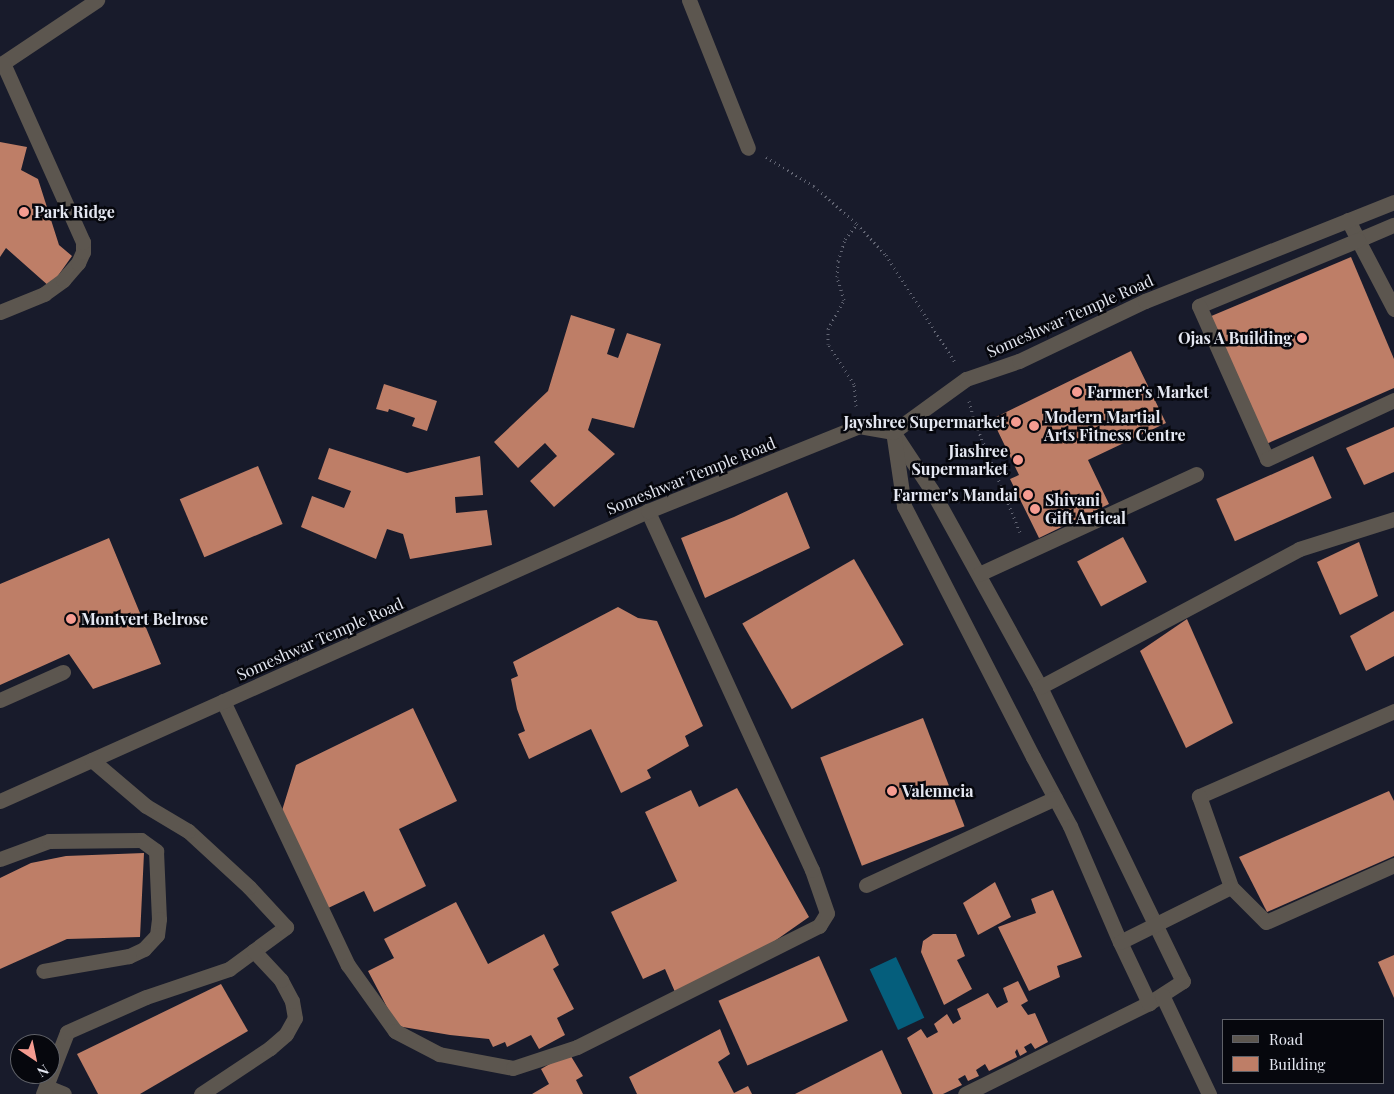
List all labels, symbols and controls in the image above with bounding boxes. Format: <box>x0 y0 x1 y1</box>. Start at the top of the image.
place label: Park Ridge <box>34 202 115 222</box>
marker: Park Ridge <box>18 206 30 218</box>
street label: Someshwar Temple Road <box>983 270 1157 362</box>
place label: Ojas A Building <box>1177 328 1292 348</box>
marker: Ojas A Building <box>1296 332 1308 344</box>
place label: Farmer's Market <box>1087 382 1209 402</box>
marker: Farmer's Market <box>1071 386 1083 398</box>
place label: Modern Martial Arts Fitness Centre <box>1044 407 1185 445</box>
place label: Jayshree Supermarket <box>843 412 1006 432</box>
marker: Jayshree Supermarket <box>1010 416 1022 428</box>
marker: Modern Martial Arts Fitness Centre <box>1028 420 1040 432</box>
street label: Someshwar Temple Road <box>603 433 779 519</box>
place label: Jiashree Supermarket <box>911 441 1008 479</box>
marker: Jiashree Supermarket <box>1012 454 1024 466</box>
place label: Farmer's Mandai <box>893 485 1018 505</box>
marker: Farmer's Mandai <box>1022 489 1034 501</box>
place label: Shivani Gift Artical <box>1045 490 1127 528</box>
marker: Shivani Gift Artical <box>1029 503 1041 515</box>
street label: Someshwar Temple Road <box>233 593 407 685</box>
place label: Montvert Belrose <box>81 609 208 629</box>
marker: Montvert Belrose <box>65 613 77 625</box>
place label: Valenncia <box>902 781 974 801</box>
marker: Valenncia <box>886 785 898 797</box>
legend <box>1222 1019 1384 1084</box>
text: Road <box>1269 1029 1303 1049</box>
north arrow <box>10 1034 60 1084</box>
text: Building <box>1269 1054 1325 1074</box>
text: N <box>34 1060 53 1082</box>

